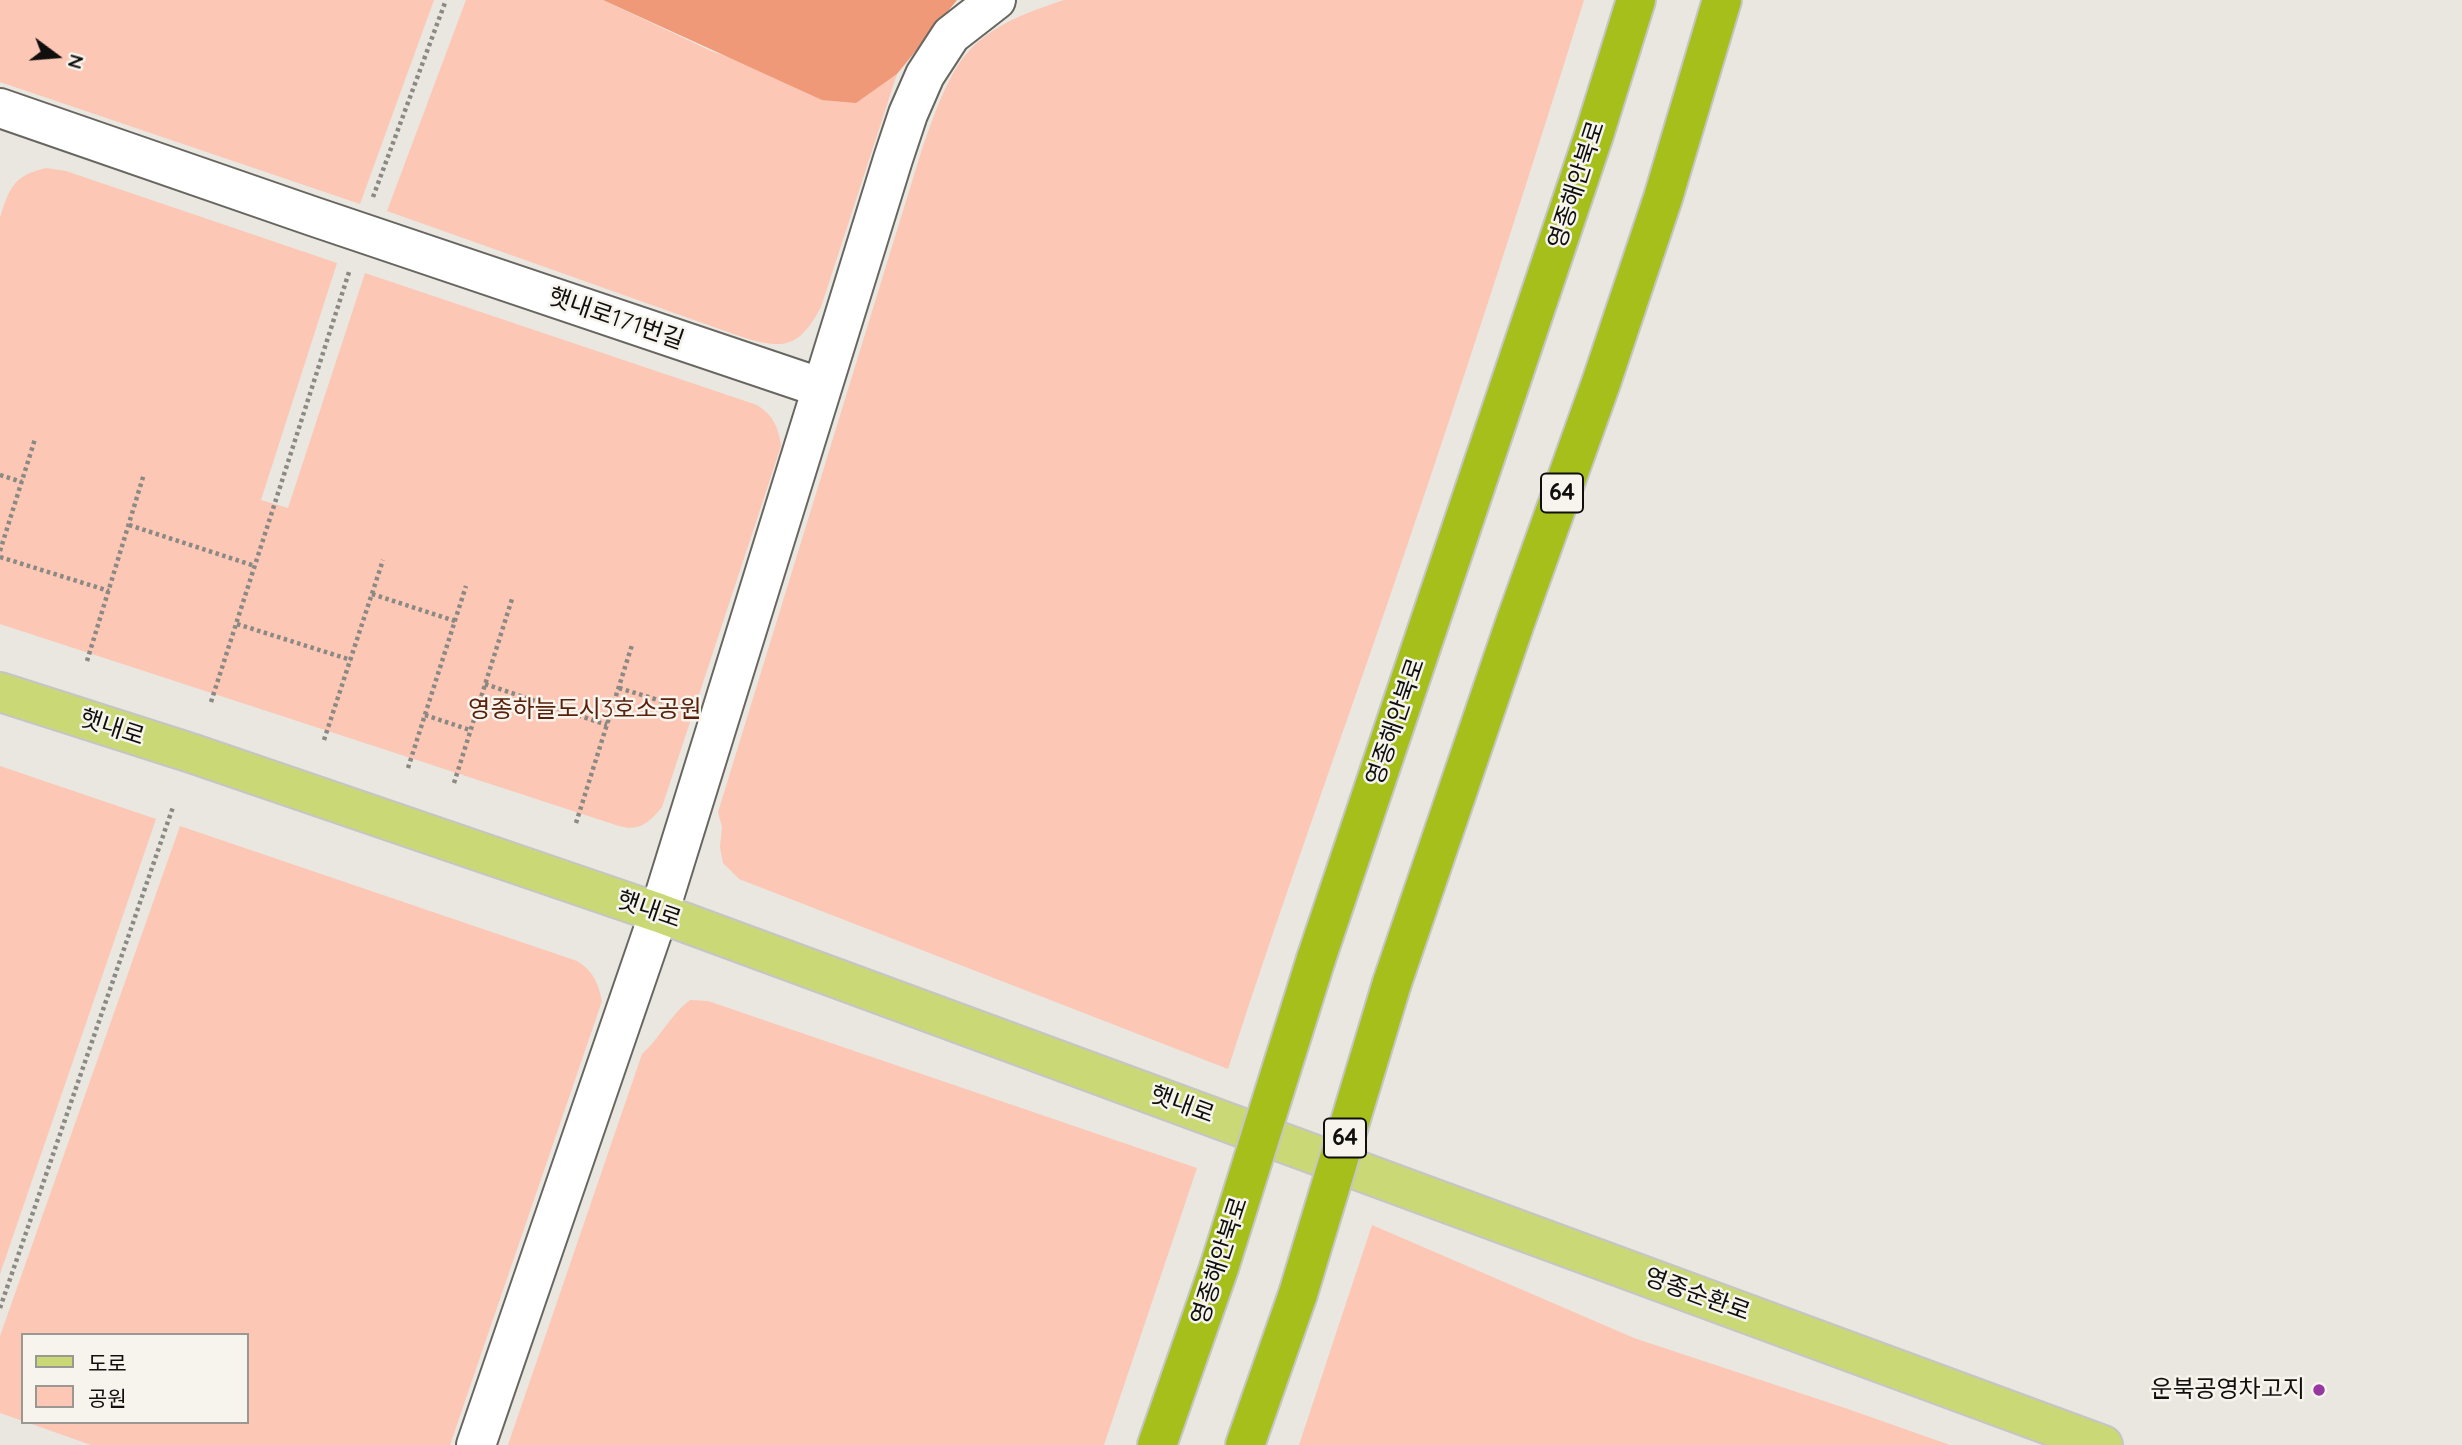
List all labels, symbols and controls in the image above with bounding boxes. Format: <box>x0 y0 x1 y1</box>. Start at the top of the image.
north arrow <box>21 21 91 91</box>
text: N <box>63 52 90 72</box>
street label: 영종해안북로 <box>1543 118 1611 252</box>
street label: 햇내로171번길 <box>544 282 688 356</box>
road number: 64 <box>1541 474 1583 512</box>
street label: 영종해안북로 <box>1361 655 1431 789</box>
park label: 영종하늘도시3호소공원 <box>468 696 702 724</box>
street label: 햇내로 <box>76 704 148 752</box>
street label: 햇내로 <box>613 886 685 934</box>
street label: 햇내로 <box>1146 1080 1218 1130</box>
road number: 64 <box>1324 1119 1366 1158</box>
street label: 영종해안북로 <box>1186 1194 1254 1328</box>
street label: 영종순환로 <box>1640 1263 1754 1327</box>
legend <box>21 1333 248 1424</box>
text: 도로 <box>88 1350 127 1376</box>
place label: 운북공영차고지 <box>2150 1376 2305 1404</box>
marker: 운북공영차고지 <box>2311 1382 2327 1398</box>
text: 공원 <box>88 1385 127 1411</box>

